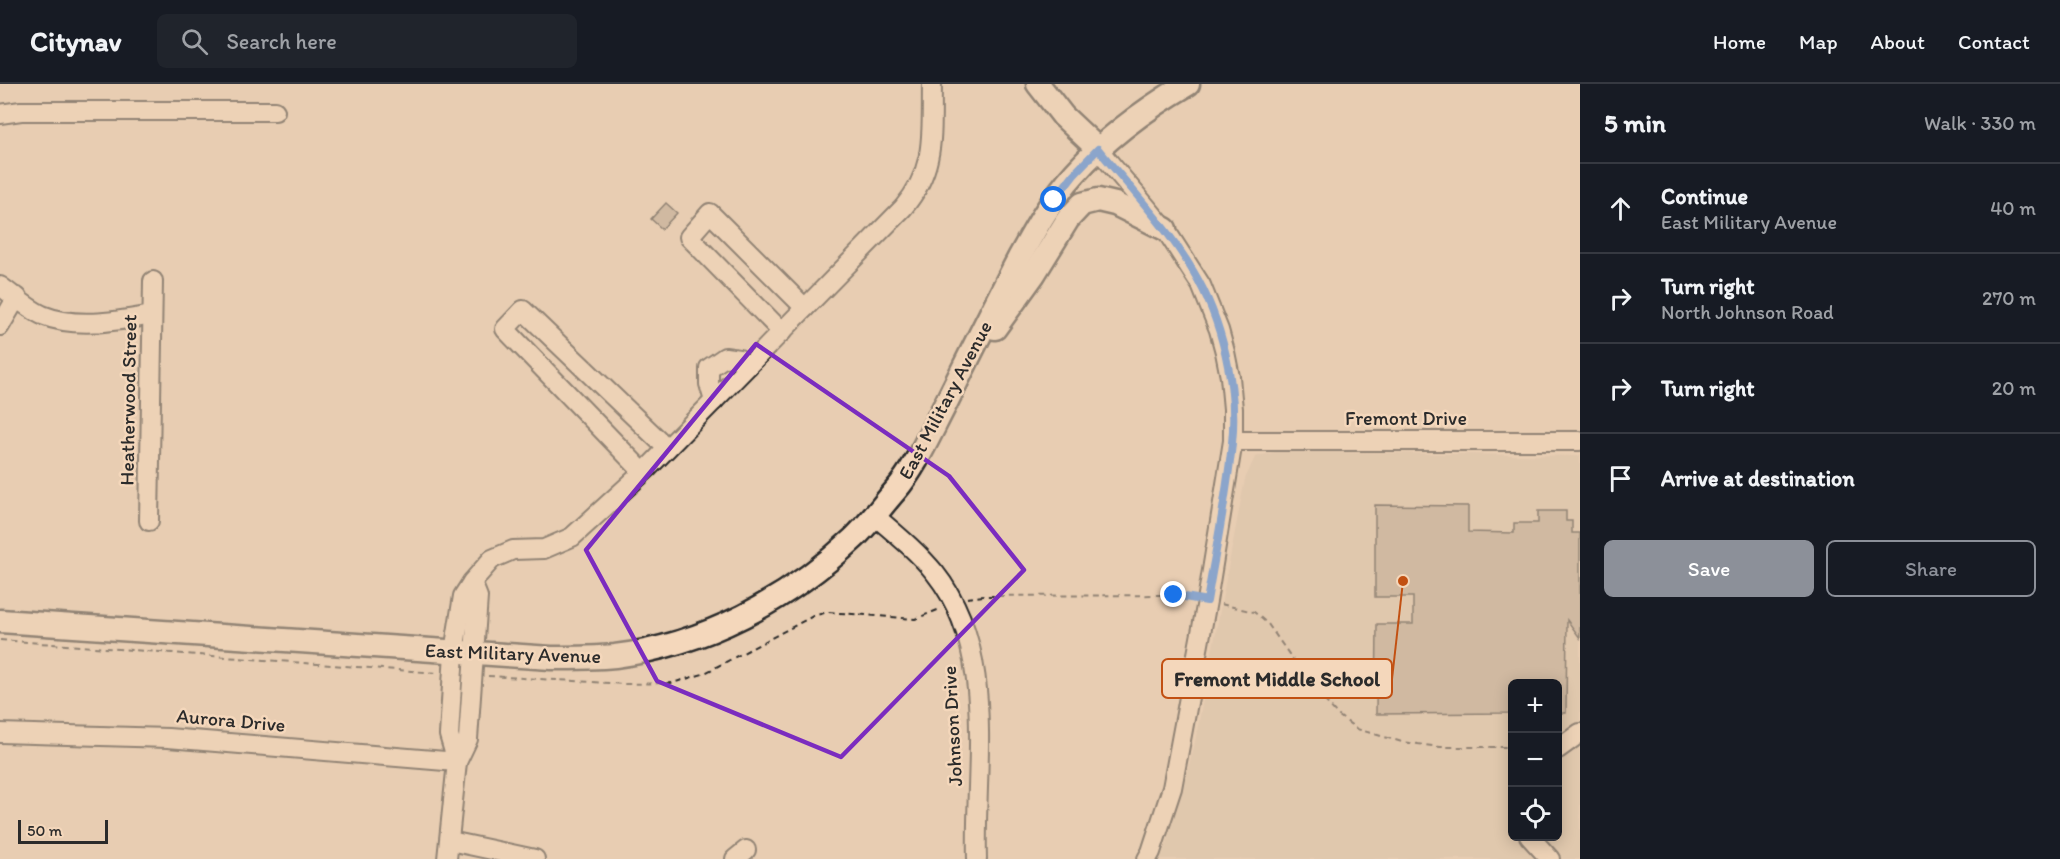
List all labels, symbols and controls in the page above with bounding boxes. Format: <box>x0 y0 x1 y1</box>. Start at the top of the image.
search box <box>157 14 577 68</box>
text: Citynav <box>30 24 121 58</box>
icon: search <box>178 25 211 58</box>
text: Search here <box>226 28 337 55</box>
text: Home <box>1713 29 1766 54</box>
text: Map <box>1799 29 1838 54</box>
text: About <box>1871 29 1925 54</box>
text: Contact <box>1958 29 2030 54</box>
text: 5 min <box>1604 107 1666 139</box>
text: Walk · 330 m <box>1924 111 2036 135</box>
text: Continue <box>1661 183 1748 210</box>
route start <box>1040 186 1066 212</box>
icon: ahead <box>1604 192 1637 225</box>
text: 40 m <box>1990 196 2036 220</box>
text: East Military Avenue <box>1661 210 1837 234</box>
text: Turn right <box>1661 273 1755 300</box>
icon: right <box>1604 282 1637 315</box>
text: 270 m <box>1982 286 2036 310</box>
text: North Johnson Road <box>1661 300 1834 324</box>
street label: Heatherwood Street <box>115 314 142 486</box>
street label: East Military Avenue <box>893 317 997 483</box>
icon: right <box>1604 372 1637 405</box>
text: Turn right <box>1661 375 1755 402</box>
text: 20 m <box>1992 376 2036 400</box>
street label: Fremont Drive <box>1345 406 1467 430</box>
icon: arrive <box>1604 462 1637 495</box>
text: Arrive at destination <box>1661 465 1855 492</box>
button: Save <box>1604 540 1814 597</box>
button: Share <box>1826 540 2036 597</box>
route end <box>1160 581 1186 607</box>
street label: East Military Avenue <box>425 638 601 668</box>
callout: Fremont Middle School <box>1162 659 1392 698</box>
street label: Johnson Drive <box>937 665 967 787</box>
text: Fremont Middle School <box>1174 666 1381 691</box>
map controls <box>1508 679 1562 841</box>
button: + <box>1508 679 1562 733</box>
street label: Aurora Drive <box>176 703 286 737</box>
button: − <box>1508 733 1562 787</box>
button: locate <box>1508 787 1562 841</box>
scale bar <box>18 817 108 844</box>
text: 50 m <box>27 821 62 840</box>

